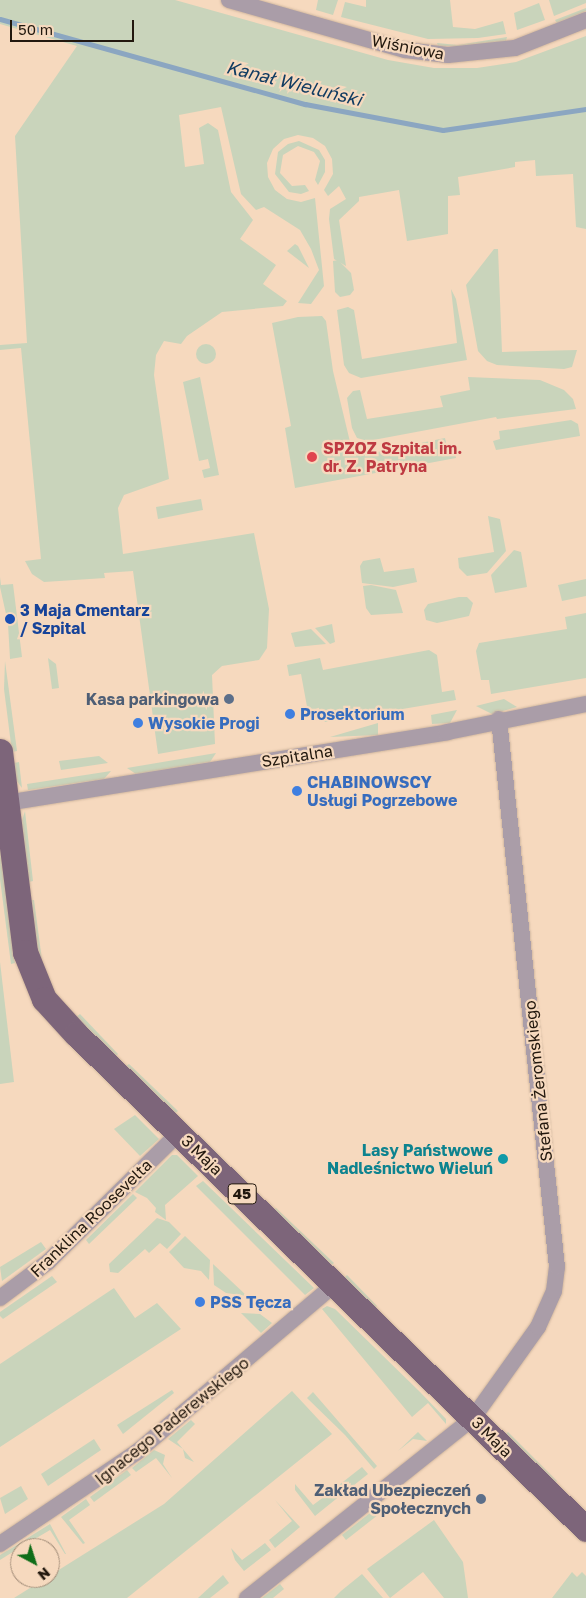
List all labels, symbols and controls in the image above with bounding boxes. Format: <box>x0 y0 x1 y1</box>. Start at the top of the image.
scale bar <box>12 10 136 42</box>
text: 50 m <box>18 20 53 38</box>
street label: Wiśniowa <box>370 31 446 63</box>
water label: Kanał Wieluński <box>224 56 364 110</box>
place label: SPZOZ Szpital im. dr. Z. Patryna <box>323 438 462 476</box>
marker: SPZOZ Szpital im. dr. Z. Patryna <box>305 450 319 464</box>
place label: 3 Maja Cmentarz / Szpital <box>20 600 150 638</box>
marker: 3 Maja Cmentarz / Szpital <box>4 613 16 625</box>
place label: Kasa parkingowa <box>86 689 219 709</box>
marker: Kasa parkingowa <box>223 693 235 705</box>
place label: Prosektorium <box>300 704 404 724</box>
marker: Prosektorium <box>284 708 296 720</box>
place label: Wysokie Progi <box>148 713 260 733</box>
marker: Wysokie Progi <box>132 717 144 729</box>
street label: Szpitalna <box>260 741 334 771</box>
place label: CHABINOWSCY Usługi Pogrzebowe <box>307 772 457 810</box>
marker: CHABINOWSCY Usługi Pogrzebowe <box>291 785 303 797</box>
street label: Stefana Żeromskiego <box>520 1000 556 1162</box>
street label: 3 Maja <box>178 1131 226 1179</box>
place label: Lasy Państwowe Nadleśnictwo Wieluń <box>327 1140 493 1178</box>
marker: Lasy Państwowe Nadleśnictwo Wieluń <box>497 1153 509 1165</box>
street label: Franklina Roosevelta <box>26 1155 156 1281</box>
road number: 45 <box>227 1182 257 1206</box>
place label: PSS Tęcza <box>210 1292 291 1312</box>
marker: PSS Tęcza <box>194 1296 206 1308</box>
street label: Ignacego Paderewskiego <box>91 1353 253 1489</box>
street label: 3 Maja <box>468 1413 516 1461</box>
place label: Zakład Ubezpieczeń Społecznych <box>314 1480 471 1518</box>
marker: Zakład Ubezpieczeń Społecznych <box>475 1493 487 1505</box>
north arrow <box>10 1538 60 1588</box>
text: N <box>35 1564 54 1584</box>

